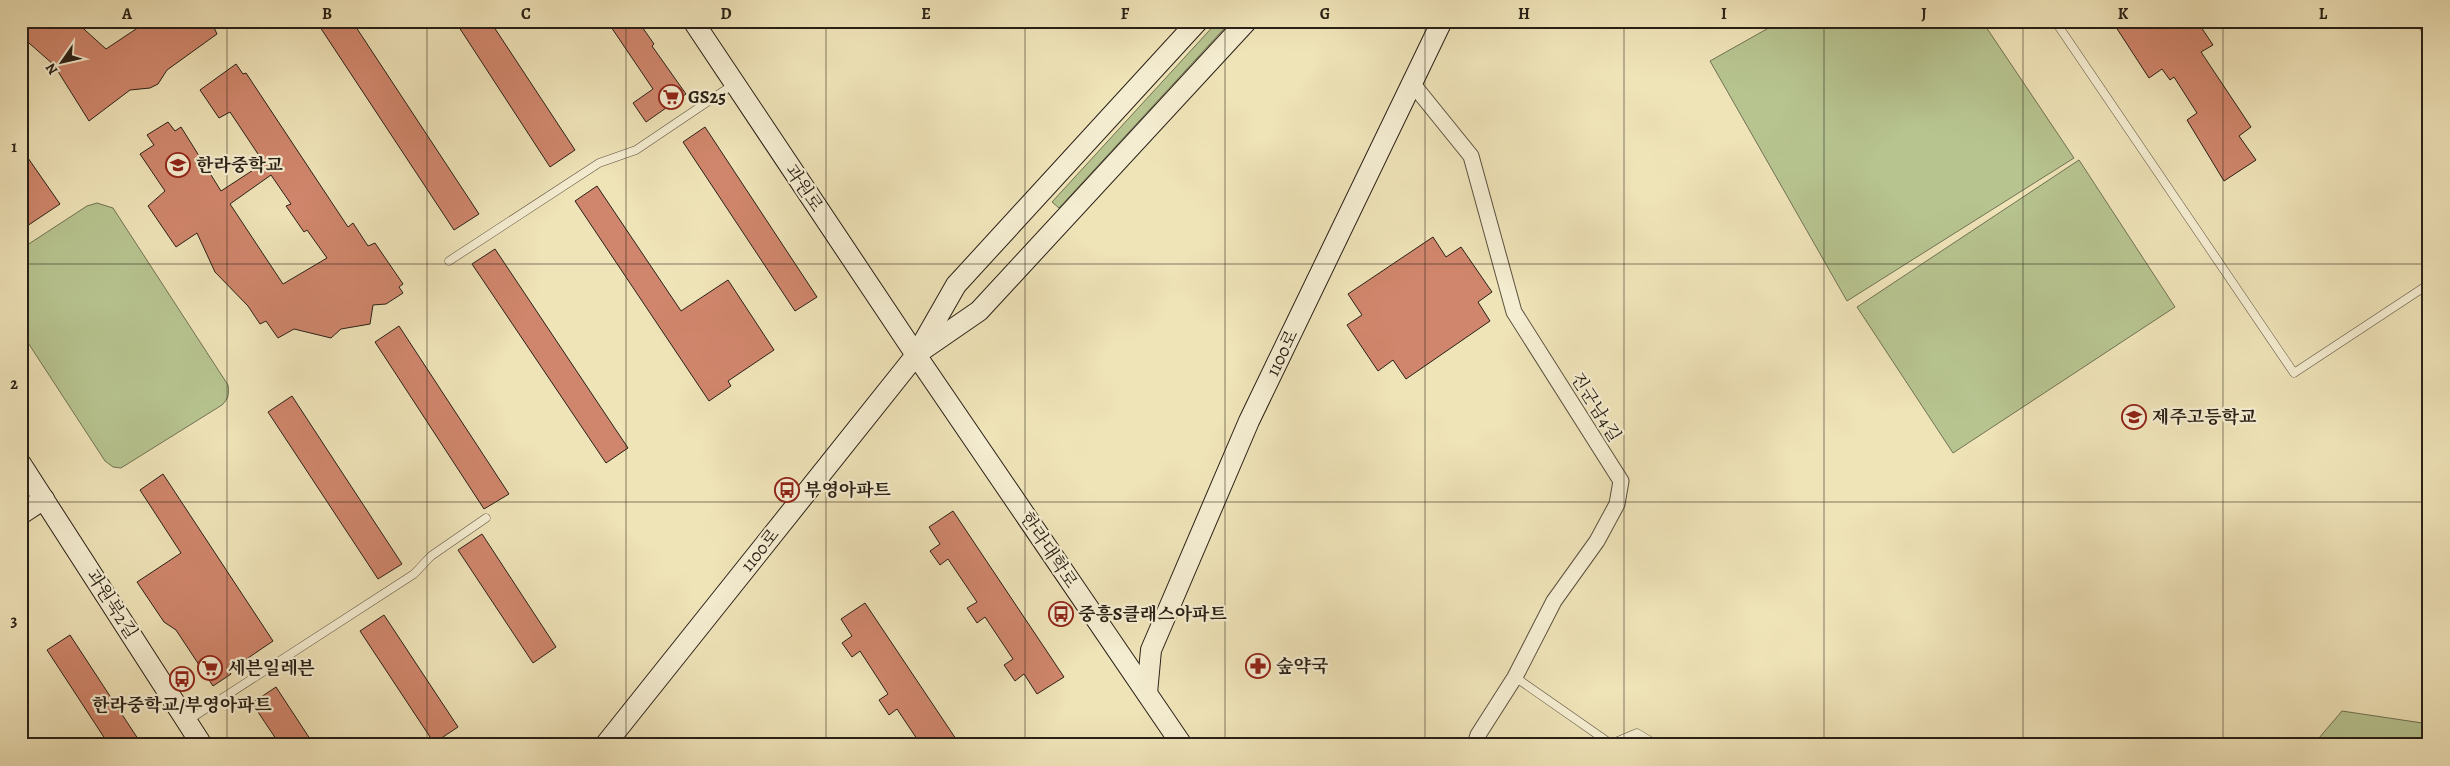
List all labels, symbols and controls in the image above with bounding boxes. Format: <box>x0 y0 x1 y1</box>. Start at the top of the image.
text: A <box>121 3 133 25</box>
text: B <box>322 3 332 25</box>
text: C <box>521 3 531 25</box>
text: D <box>720 3 732 25</box>
text: E <box>921 3 931 25</box>
text: F <box>1121 3 1130 25</box>
text: G <box>1320 3 1330 25</box>
text: H <box>1518 3 1530 25</box>
text: I <box>1721 3 1727 25</box>
text: J <box>1921 3 1927 25</box>
text: K <box>2118 3 2129 25</box>
text: L <box>2319 3 2328 25</box>
north arrow <box>38 38 88 88</box>
text: N <box>41 59 62 79</box>
supermarket icon: GS25 <box>658 84 684 110</box>
place label: GS25 <box>688 85 726 109</box>
text: 1 <box>11 136 17 158</box>
school or university icon: 한라중학교 <box>165 152 191 178</box>
place label: 한라중학교 <box>196 153 284 177</box>
street label: 과원로 <box>779 160 829 216</box>
street label: 1100로 <box>1260 326 1304 380</box>
street label: 진군남4길 <box>1565 368 1627 446</box>
text: 2 <box>10 373 18 395</box>
school or university icon: 제주고등학교 <box>2121 404 2147 430</box>
place label: 제주고등학교 <box>2152 405 2257 429</box>
bus stop icon: 부영아파트 <box>774 477 800 503</box>
place label: 부영아파트 <box>804 478 892 502</box>
street label: 한라대학로 <box>1015 507 1083 593</box>
street label: 1100로 <box>735 523 785 577</box>
street label: 과원북2길 <box>81 565 143 643</box>
bus stop icon: 중흥S클래스아파트 <box>1048 601 1074 627</box>
place label: 중흥S클래스아파트 <box>1078 602 1227 626</box>
text: 3 <box>11 610 18 632</box>
pharmacy icon: 숲약국 <box>1245 653 1271 679</box>
place label: 숲약국 <box>1276 654 1329 678</box>
supermarket icon: 세븐일레븐 <box>197 655 223 681</box>
place label: 세븐일레븐 <box>228 656 315 680</box>
bus stop icon: 한라중학교/부영아파트 <box>169 666 195 692</box>
place label: 한라중학교/부영아파트 <box>92 693 273 717</box>

